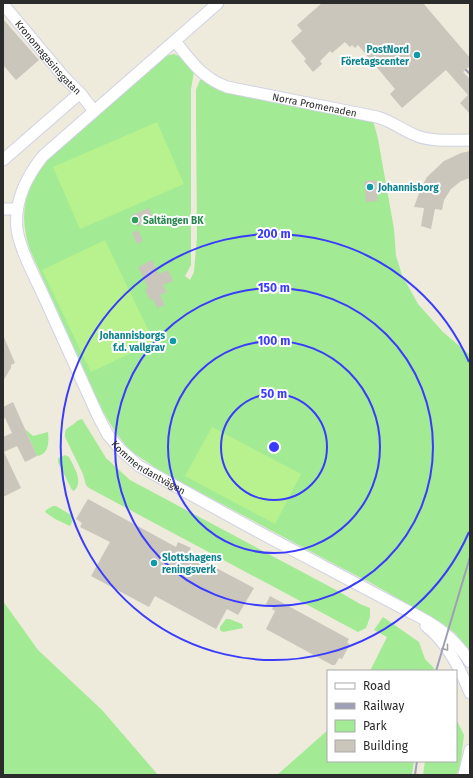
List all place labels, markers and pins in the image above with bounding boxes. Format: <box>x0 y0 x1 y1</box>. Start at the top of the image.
place label: PostNord Företagscenter <box>341 44 410 68</box>
marker: PostNord Företagscenter <box>412 50 422 60</box>
marker: Johannisborg <box>365 182 375 192</box>
place label: Johannisborg <box>377 182 439 194</box>
marker: Saltängen BK <box>130 215 140 225</box>
place label: Saltängen BK <box>143 215 204 227</box>
place label: Johannisborgs f.d. vallgrav <box>99 330 166 354</box>
marker: Johannisborgs f.d. vallgrav <box>168 336 178 346</box>
centre of rings <box>267 440 281 454</box>
place label: Slottshagens reningsverk <box>162 552 222 576</box>
marker: Slottshagens reningsverk <box>149 558 159 568</box>

